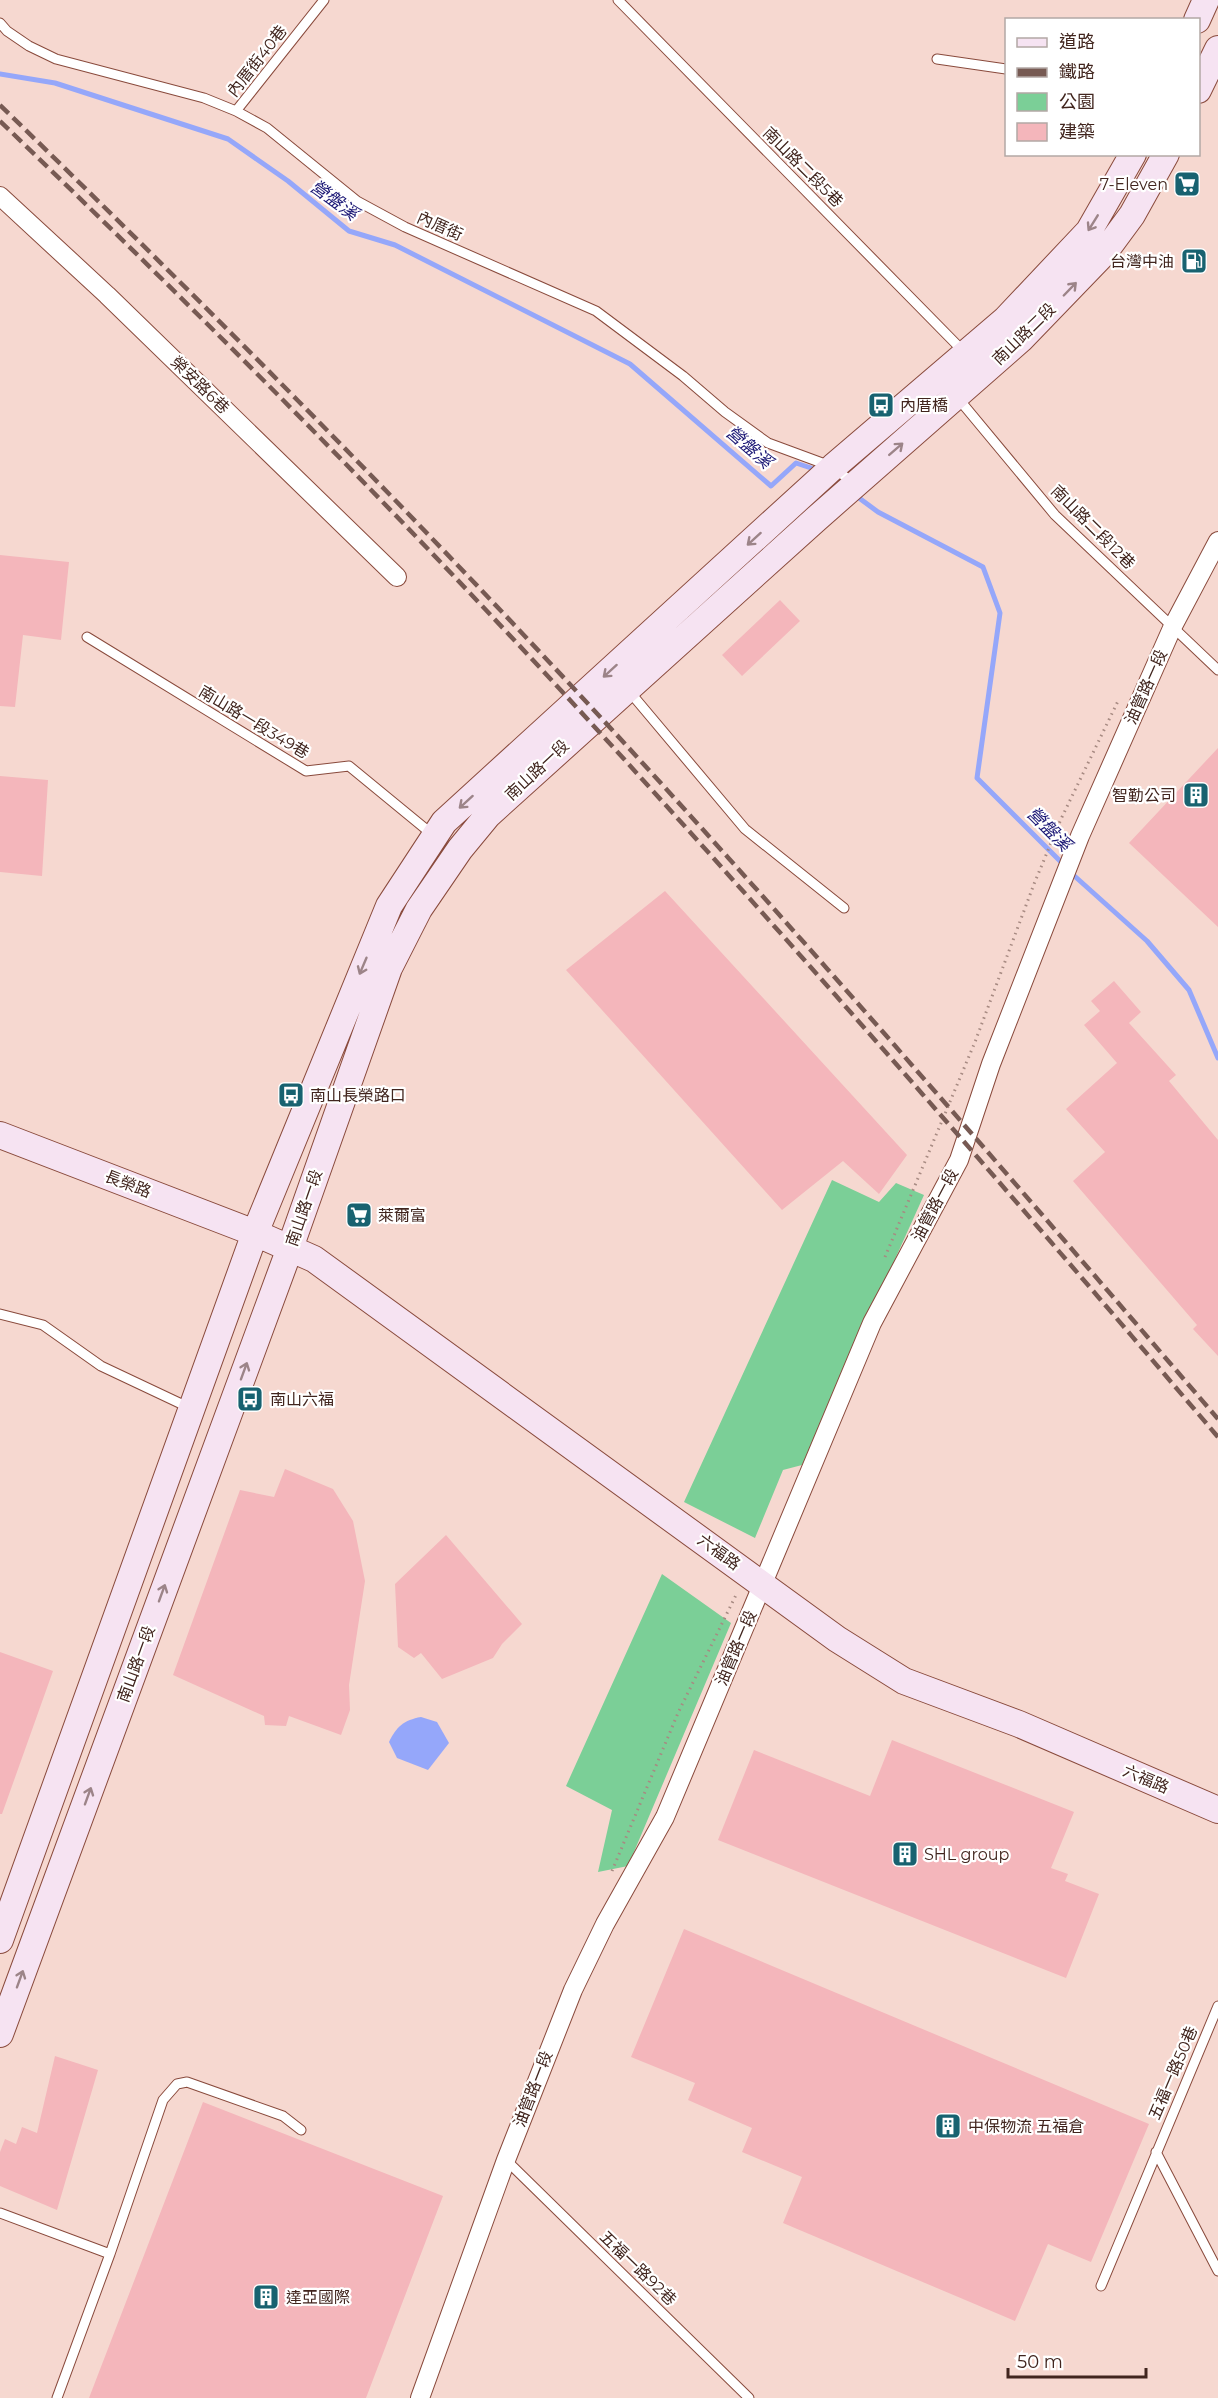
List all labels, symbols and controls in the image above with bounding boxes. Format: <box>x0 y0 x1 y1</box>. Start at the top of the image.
legend <box>1005 18 1200 156</box>
street label: 內厝街40巷 <box>223 22 291 100</box>
text: 道路 <box>1059 31 1095 53</box>
text: 鐵路 <box>1059 61 1095 83</box>
text: 公園 <box>1059 91 1095 113</box>
text: 建築 <box>1059 121 1095 143</box>
street label: 南山路二段5巷 <box>759 123 847 211</box>
supermarket icon: 7-Eleven <box>1172 169 1202 199</box>
water label: 營盤溪 <box>306 175 365 227</box>
place label: 7-Eleven <box>1100 175 1168 194</box>
street label: 內厝街 <box>414 208 466 244</box>
one-way arrow <box>1087 214 1099 231</box>
fuel station icon: 台灣中油 <box>1179 246 1209 276</box>
place label: 台灣中油 <box>1110 252 1174 271</box>
one-way arrow <box>1063 281 1078 296</box>
street label: 南山路二段 <box>989 299 1059 369</box>
street label: 榮安路6巷 <box>167 353 233 417</box>
bus stop icon: 內厝橋 <box>866 390 896 420</box>
place label: 內厝橋 <box>900 396 948 415</box>
water label: 營盤溪 <box>721 421 779 475</box>
one-way arrow <box>888 442 903 456</box>
street label: 南山路二段12巷 <box>1047 481 1139 573</box>
one-way arrow <box>746 532 761 546</box>
street label: 油管路一段 <box>1121 647 1171 727</box>
one-way arrow <box>602 664 617 678</box>
street label: 南山路一段349巷 <box>195 682 313 762</box>
street label: 南山路一段 <box>501 736 573 804</box>
building icon: 智勤公司 <box>1181 780 1211 810</box>
place label: 智勤公司 <box>1112 786 1176 805</box>
one-way arrow <box>458 795 473 809</box>
water label: 營盤溪 <box>1022 802 1078 858</box>
one-way arrow <box>357 956 368 974</box>
bus stop icon: 南山長榮路口 <box>276 1080 306 1110</box>
place label: 南山長榮路口 <box>310 1086 406 1105</box>
street label: 油管路一段 <box>908 1165 962 1245</box>
street label: 長榮路 <box>102 1167 154 1201</box>
street label: 南山路一段 <box>282 1167 326 1249</box>
supermarket icon: 萊爾富 <box>344 1200 374 1230</box>
place label: 萊爾富 <box>378 1206 426 1225</box>
one-way arrow <box>240 1362 251 1381</box>
bus stop icon: 南山六福 <box>235 1384 265 1414</box>
place label: 南山六福 <box>270 1390 334 1409</box>
street label: 六福路 <box>694 1530 744 1574</box>
one-way arrow <box>158 1584 169 1603</box>
street label: 油管路一段 <box>712 1607 760 1689</box>
street label: 南山路一段 <box>113 1623 159 1705</box>
street label: 六福路 <box>1120 1761 1172 1797</box>
one-way arrow <box>83 1787 94 1806</box>
building icon: SHL group <box>890 1839 920 1869</box>
place label: SHL group <box>924 1845 1009 1864</box>
one-way arrow <box>16 1970 27 1988</box>
street label: 五福一路50巷 <box>1145 2023 1201 2123</box>
street label: 油管路一段 <box>510 2048 556 2130</box>
building icon: 中保物流 五福倉 <box>933 2111 963 2141</box>
place label: 中保物流 五福倉 <box>968 2117 1084 2136</box>
street label: 五福一路92巷 <box>596 2227 680 2309</box>
building icon: 達亞國際 <box>251 2282 281 2312</box>
place label: 達亞國際 <box>286 2288 350 2307</box>
scale bar <box>1008 2341 1146 2379</box>
text: 50 m <box>1017 2351 1063 2373</box>

